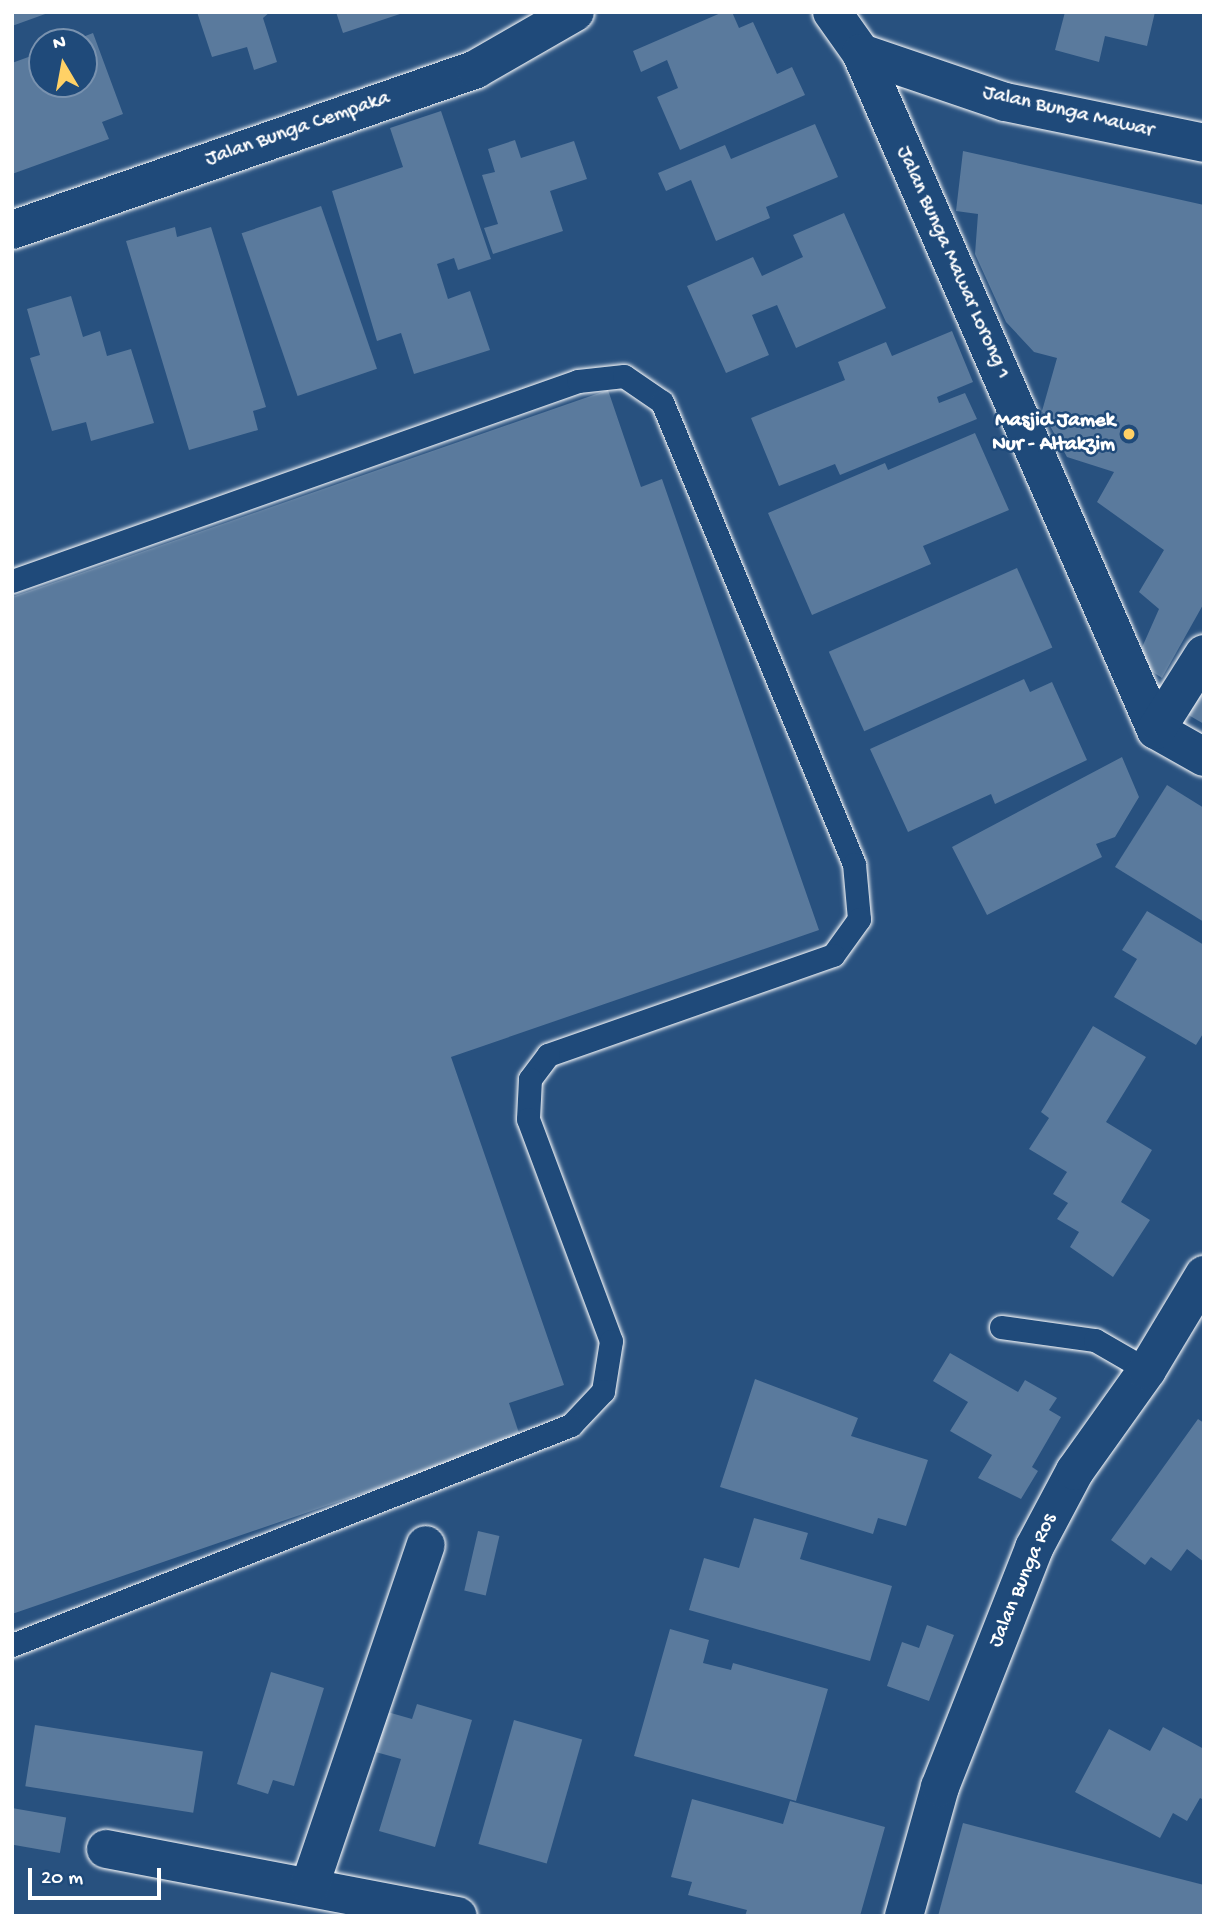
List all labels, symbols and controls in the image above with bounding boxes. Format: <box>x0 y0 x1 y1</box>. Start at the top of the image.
north arrow <box>28 28 98 98</box>
text: N <box>52 31 68 56</box>
street label: Jalan Bunga Mawar <box>980 81 1156 145</box>
street label: Jalan Bunga Cempaka <box>203 87 393 173</box>
street label: Jalan Bunga Mawar Lorong 1 <box>889 143 1015 383</box>
place label: Masjid Jamek Nur - Altakzim <box>992 409 1115 459</box>
marker: Masjid Jamek Nur - Altakzim <box>1121 426 1137 442</box>
street label: Jalan Bunga Ros <box>985 1510 1063 1652</box>
scale bar <box>32 1854 164 1898</box>
text: 20 m <box>41 1867 83 1892</box>

